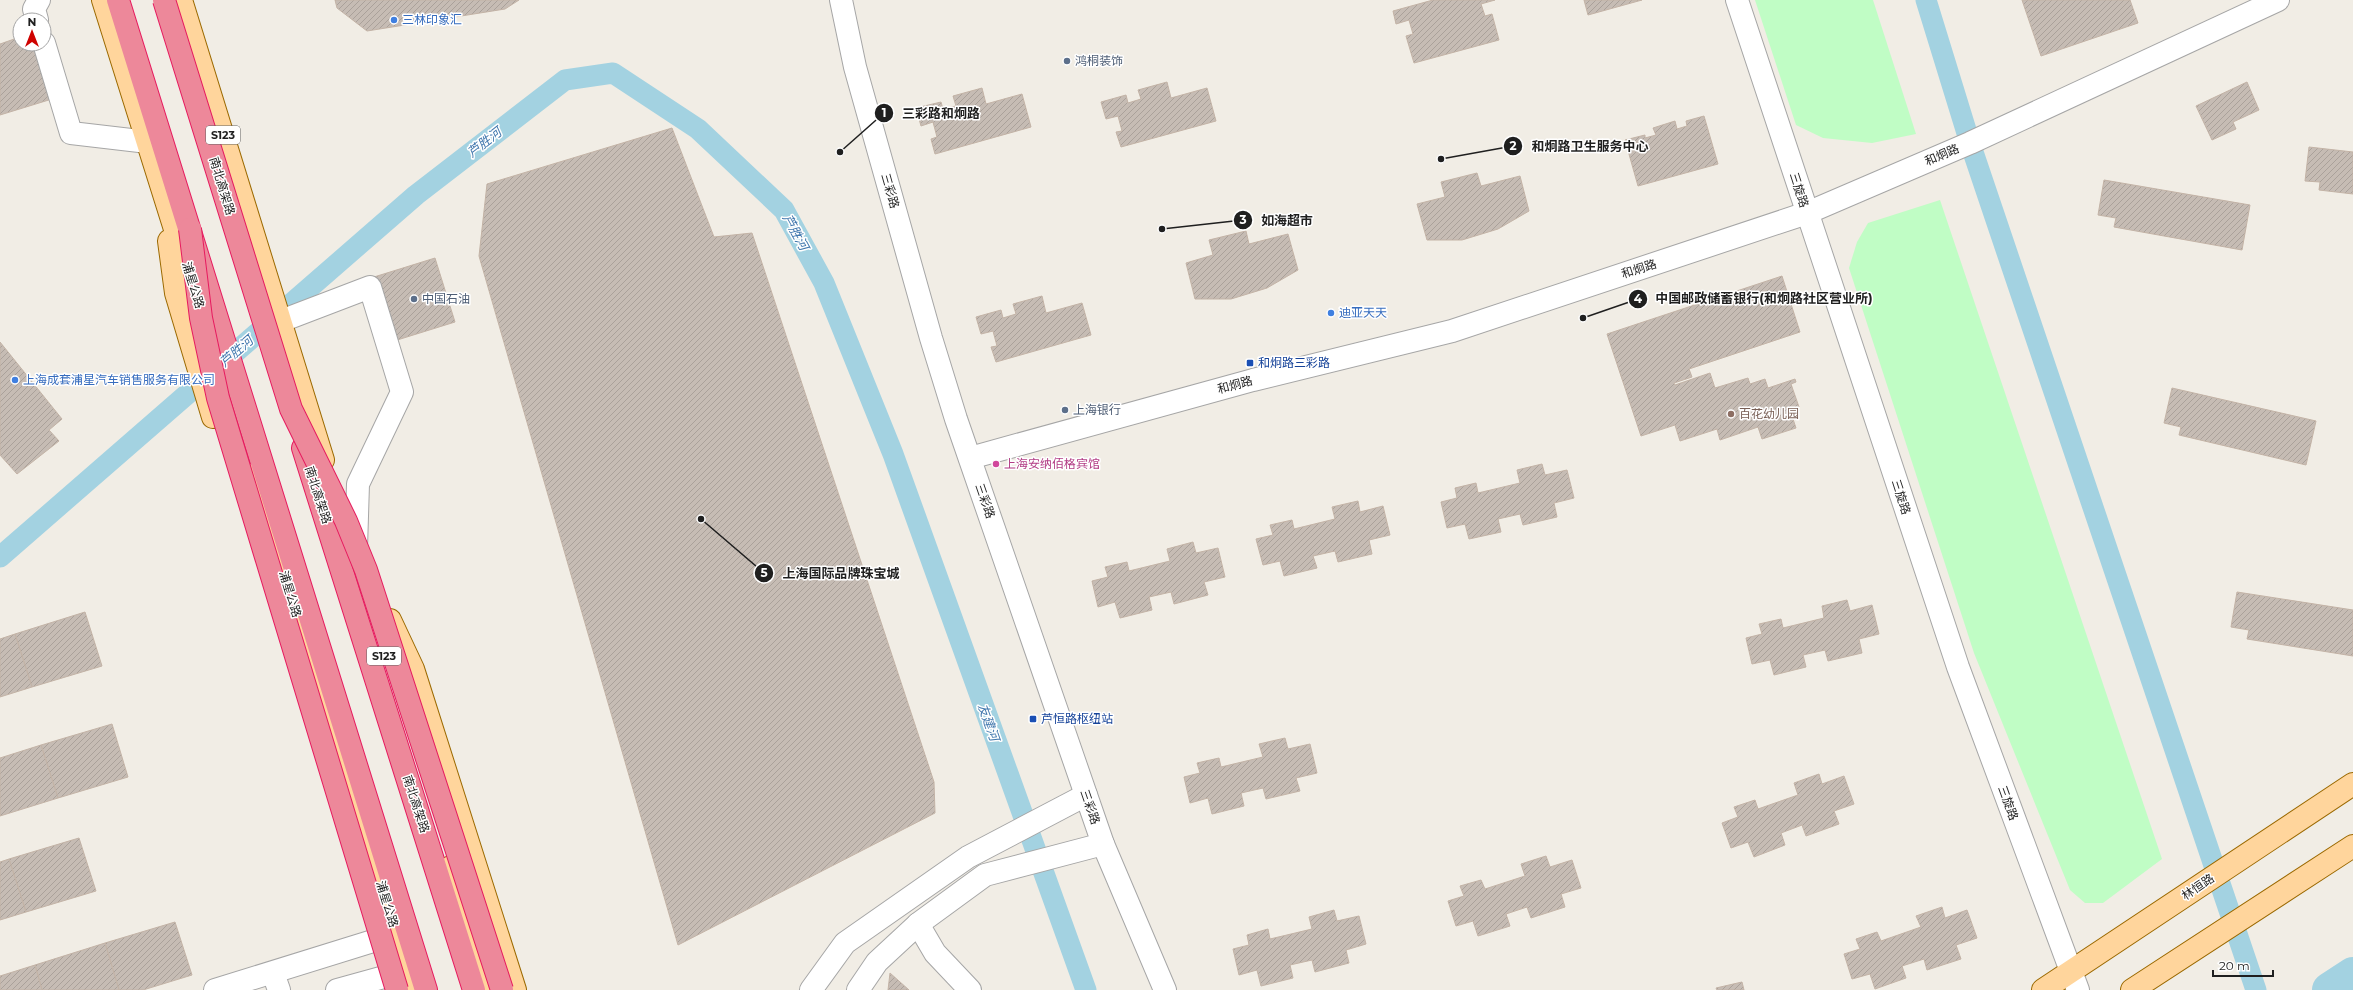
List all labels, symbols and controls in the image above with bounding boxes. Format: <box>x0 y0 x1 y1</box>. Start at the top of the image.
north arrow <box>12 12 52 52</box>
place label: 三林印象汇 <box>402 12 462 27</box>
text: N <box>28 15 36 29</box>
marker: 三林印象汇 <box>389 15 399 25</box>
place label: 鸿桐装饰 <box>1075 53 1123 68</box>
marker: 鸿桐装饰 <box>1062 56 1072 66</box>
callout: 三彩路和炯路 <box>874 101 988 126</box>
text: 1 <box>882 105 886 120</box>
text: 三彩路和炯路 <box>902 105 980 121</box>
water label: 芦胜河 <box>464 122 507 160</box>
road number: S123 <box>206 126 240 144</box>
callout: 和炯路卫生服务中心 <box>1503 134 1656 159</box>
text: 2 <box>1509 138 1517 153</box>
text: 和炯路卫生服务中心 <box>1531 138 1649 154</box>
street label: 和炯路 <box>1922 141 1961 168</box>
street label: 南北高架路 <box>207 155 238 217</box>
street label: 三旋路 <box>1787 170 1812 209</box>
street label: 三彩路 <box>878 171 903 210</box>
callout: 如海超市 <box>1233 208 1321 233</box>
water label: 芦胜河 <box>780 211 814 256</box>
text: 3 <box>1238 212 1247 227</box>
text: 如海超市 <box>1261 212 1313 228</box>
street label: 和炯路 <box>1619 256 1658 281</box>
street label: 浦星公路 <box>179 260 208 310</box>
callout: 中国邮政储蓄银行(和炯路社区营业所) <box>1628 286 1881 311</box>
text: 中国邮政储蓄银行(和炯路社区营业所) <box>1655 290 1873 306</box>
place label: 中国石油 <box>422 291 470 306</box>
text: 4 <box>1634 291 1643 306</box>
marker: 中国石油 <box>409 294 419 304</box>
place label: 迪亚天天 <box>1339 305 1387 320</box>
marker: 迪亚天天 <box>1326 308 1336 318</box>
water label: 芦胜河 <box>216 330 258 370</box>
place label: 和炯路三彩路 <box>1258 355 1330 370</box>
marker: 和炯路三彩路 <box>1245 358 1255 368</box>
place label: 上海成套浦星汽车销售服务有限公司 <box>23 372 215 387</box>
street label: 和炯路 <box>1216 373 1254 396</box>
marker: 上海成套浦星汽车销售服务有限公司 <box>10 375 20 385</box>
place label: 上海银行 <box>1073 402 1121 417</box>
marker: 上海银行 <box>1060 405 1070 415</box>
place label: 百花幼儿园 <box>1739 406 1799 421</box>
marker: 百花幼儿园 <box>1726 409 1736 419</box>
place label: 上海安纳佰格宾馆 <box>1004 456 1100 471</box>
marker: 上海安纳佰格宾馆 <box>991 459 1001 469</box>
street label: 南北高架路 <box>302 464 335 526</box>
street label: 三旋路 <box>1889 477 1914 516</box>
street label: 三彩路 <box>973 481 998 520</box>
callout: 上海国际品牌珠宝城 <box>754 561 907 586</box>
text: 5 <box>760 565 768 580</box>
text: 上海国际品牌珠宝城 <box>782 565 900 581</box>
street label: 浦星公路 <box>276 569 305 619</box>
road number: S123 <box>367 647 401 665</box>
water label: 友建河 <box>975 701 1004 746</box>
place label: 芦恒路枢纽站 <box>1041 711 1113 726</box>
marker: 芦恒路枢纽站 <box>1028 714 1038 724</box>
street label: 南北高架路 <box>400 773 433 835</box>
street label: 三旋路 <box>1995 783 2022 822</box>
street label: 三彩路 <box>1078 787 1103 826</box>
street label: 林恒路 <box>2179 870 2217 903</box>
street label: 浦星公路 <box>373 879 402 929</box>
scale bar <box>2213 952 2273 978</box>
text: 20 m <box>2219 958 2250 973</box>

